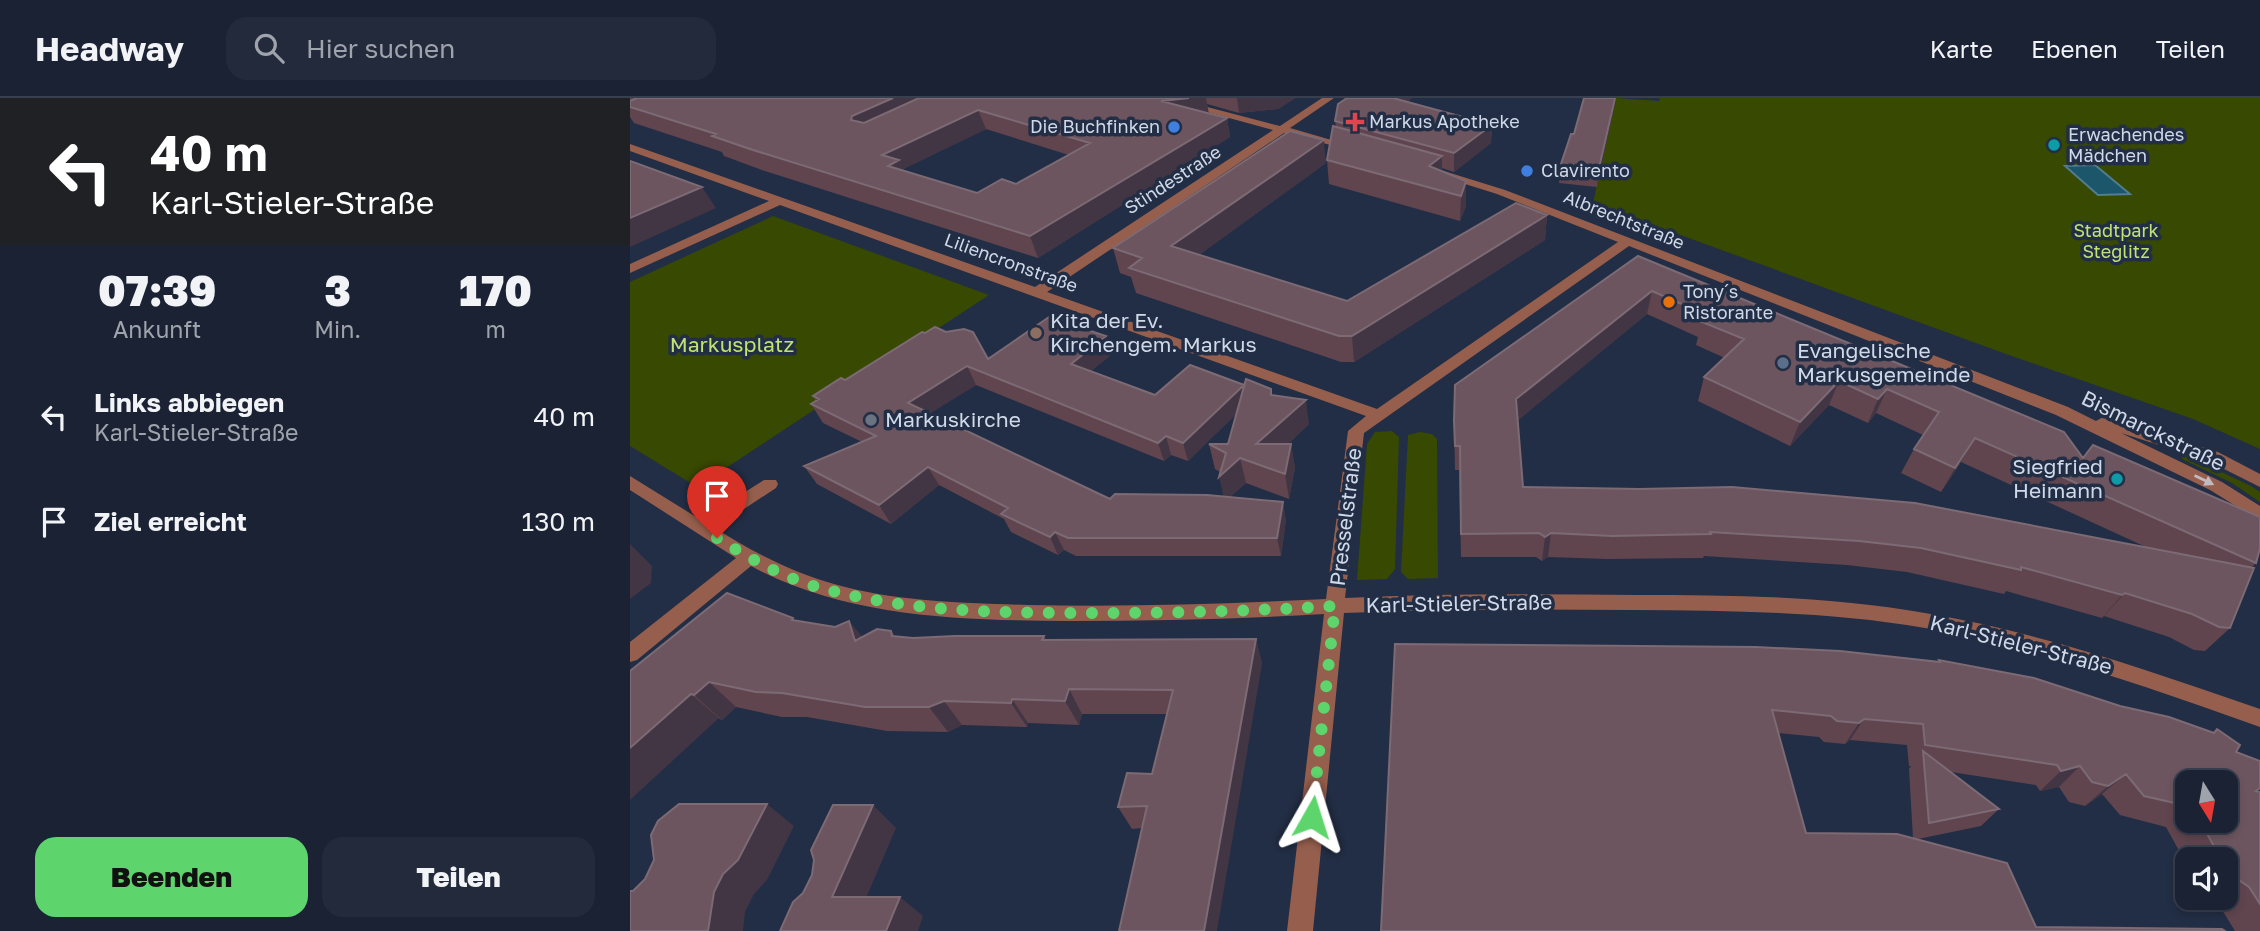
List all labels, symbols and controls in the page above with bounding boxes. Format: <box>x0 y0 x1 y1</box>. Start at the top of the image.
search box <box>226 17 716 80</box>
text: Headway <box>35 29 184 68</box>
icon: search <box>250 29 288 67</box>
text: Hier suchen <box>306 33 455 64</box>
text: Karte <box>1930 34 1993 63</box>
text: Ebenen <box>2031 34 2118 63</box>
text: Teilen <box>2156 34 2225 63</box>
place label: Markus Apotheke <box>1369 110 1520 132</box>
marker: Markus Apotheke <box>1347 114 1363 130</box>
place label: Die Buchfinken <box>1030 115 1160 137</box>
marker: Die Buchfinken <box>1166 119 1182 135</box>
text: 40 m <box>150 123 268 182</box>
place label: Erwachendes Mädchen <box>2068 123 2184 166</box>
icon: left <box>35 126 126 217</box>
marker: Erwachendes Mädchen <box>2046 137 2062 153</box>
street label: Stindestraße <box>1120 140 1225 218</box>
place label: Clavirento <box>1541 159 1630 181</box>
marker: Clavirento <box>1519 163 1535 179</box>
text: Karl-Stieler-Straße <box>150 183 434 221</box>
street label: Albrechtstraße <box>1561 185 1688 253</box>
park label: Stadtpark Steglitz <box>2073 219 2159 262</box>
street label: Liliencronstraße <box>942 228 1081 296</box>
text: 07:39 <box>98 265 216 315</box>
text: 3 <box>324 265 351 315</box>
text: 170 <box>459 265 532 315</box>
place label: Tony´s Ristorante <box>1683 280 1773 323</box>
marker: Tony´s Ristorante <box>1661 294 1677 310</box>
place label: Kita der Ev. Kirchengem. Markus <box>1050 307 1257 357</box>
text: Ankunft <box>113 315 201 343</box>
text: Min. <box>314 315 361 343</box>
text: m <box>485 315 506 343</box>
marker: Kita der Ev. Kirchengem. Markus <box>1028 325 1044 341</box>
park label: Markusplatz <box>670 331 794 357</box>
place label: Evangelische Markusgemeinde <box>1797 337 1970 387</box>
marker: Evangelische Markusgemeinde <box>1775 355 1791 371</box>
street label: Bismarckstraße <box>2077 384 2229 476</box>
text: Links abbiegen <box>94 387 284 418</box>
icon: left <box>35 398 73 436</box>
text: 40 m <box>534 401 595 432</box>
place label: Markuskirche <box>885 406 1021 432</box>
marker: Markuskirche <box>863 412 879 428</box>
text: Karl-Stieler-Straße <box>94 418 298 446</box>
street label: Presselstraße <box>1324 446 1366 587</box>
place label: Siegfried Heimann <box>2012 453 2103 503</box>
pin <box>687 466 747 538</box>
marker: Siegfried Heimann <box>2109 471 2125 487</box>
one-way arrow <box>2194 474 2214 485</box>
icon: arrive <box>698 477 736 515</box>
icon: arrive <box>35 503 73 541</box>
text: Ziel erreicht <box>94 506 247 537</box>
text: 130 m <box>522 506 595 537</box>
street label: Karl-Stieler-Straße <box>1365 588 1553 618</box>
street label: Karl-Stieler-Straße <box>1928 609 2115 679</box>
north arrow <box>2175 770 2238 833</box>
map controls <box>2175 770 2238 910</box>
position arrow <box>1275 780 1349 854</box>
button: Beenden <box>35 837 308 917</box>
button: Teilen <box>322 837 595 917</box>
button: sound <box>2175 847 2238 910</box>

